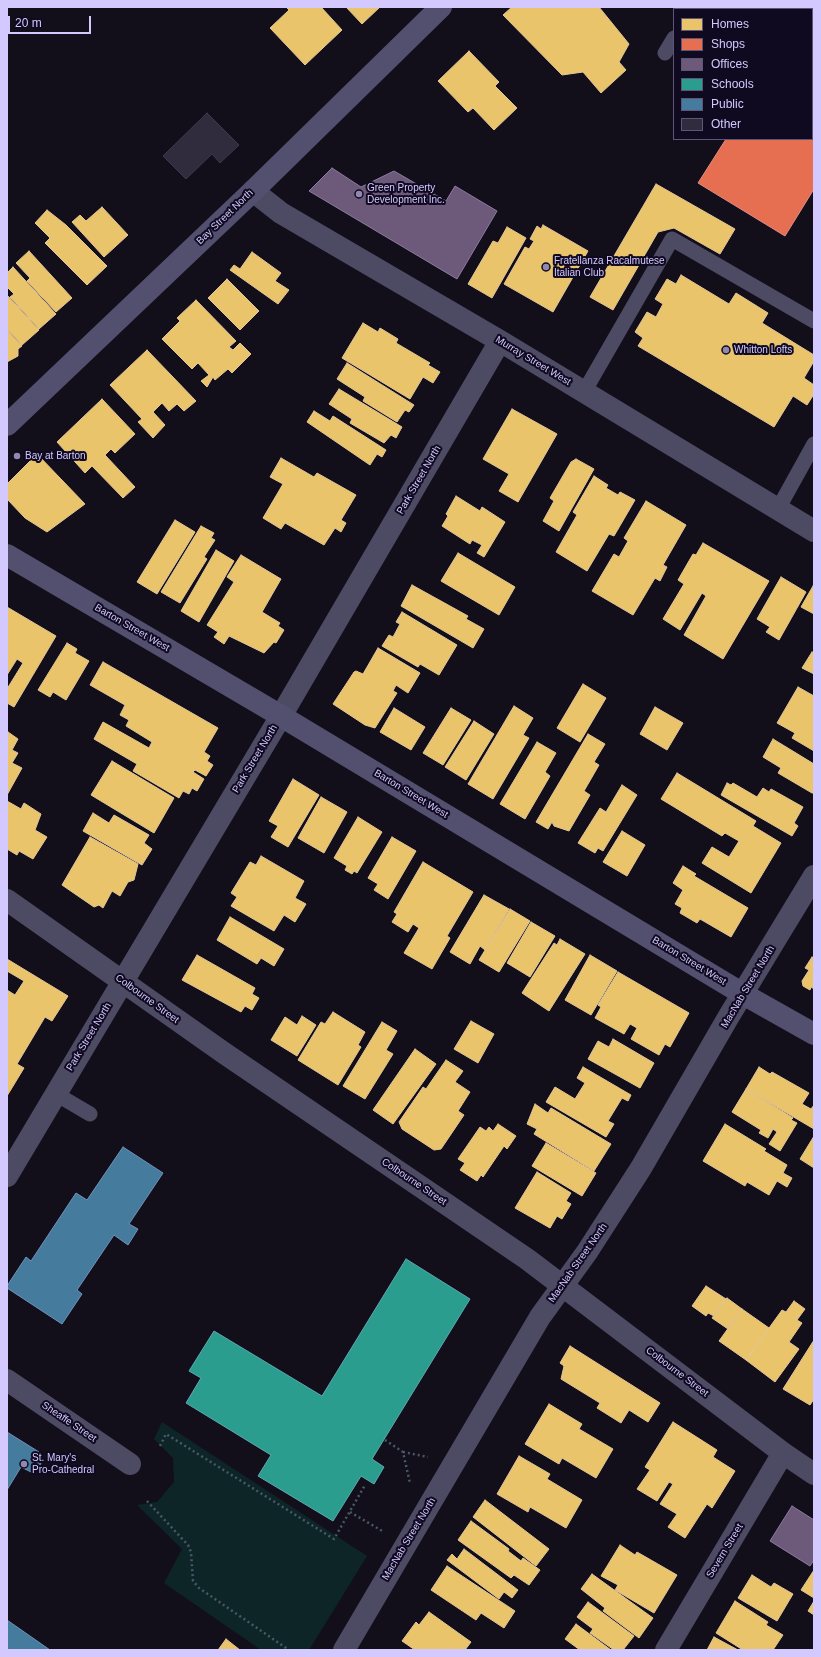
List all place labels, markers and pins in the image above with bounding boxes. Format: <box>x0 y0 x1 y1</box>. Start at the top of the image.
place label: Green Property Development Inc. <box>367 182 445 206</box>
marker: Green Property Development Inc. <box>354 189 364 199</box>
place label: Fratellanza Racalmutese Italian Club <box>554 255 665 278</box>
marker: Fratellanza Racalmutese Italian Club <box>541 262 551 272</box>
place label: Whitton Lofts <box>734 344 792 356</box>
marker: Whitton Lofts <box>721 345 731 355</box>
place label: Bay at Barton <box>25 450 86 462</box>
marker: Bay at Barton <box>12 451 22 461</box>
place label: St. Mary's Pro-Cathedral <box>32 1452 94 1476</box>
marker: St. Mary's Pro-Cathedral <box>19 1459 29 1469</box>

